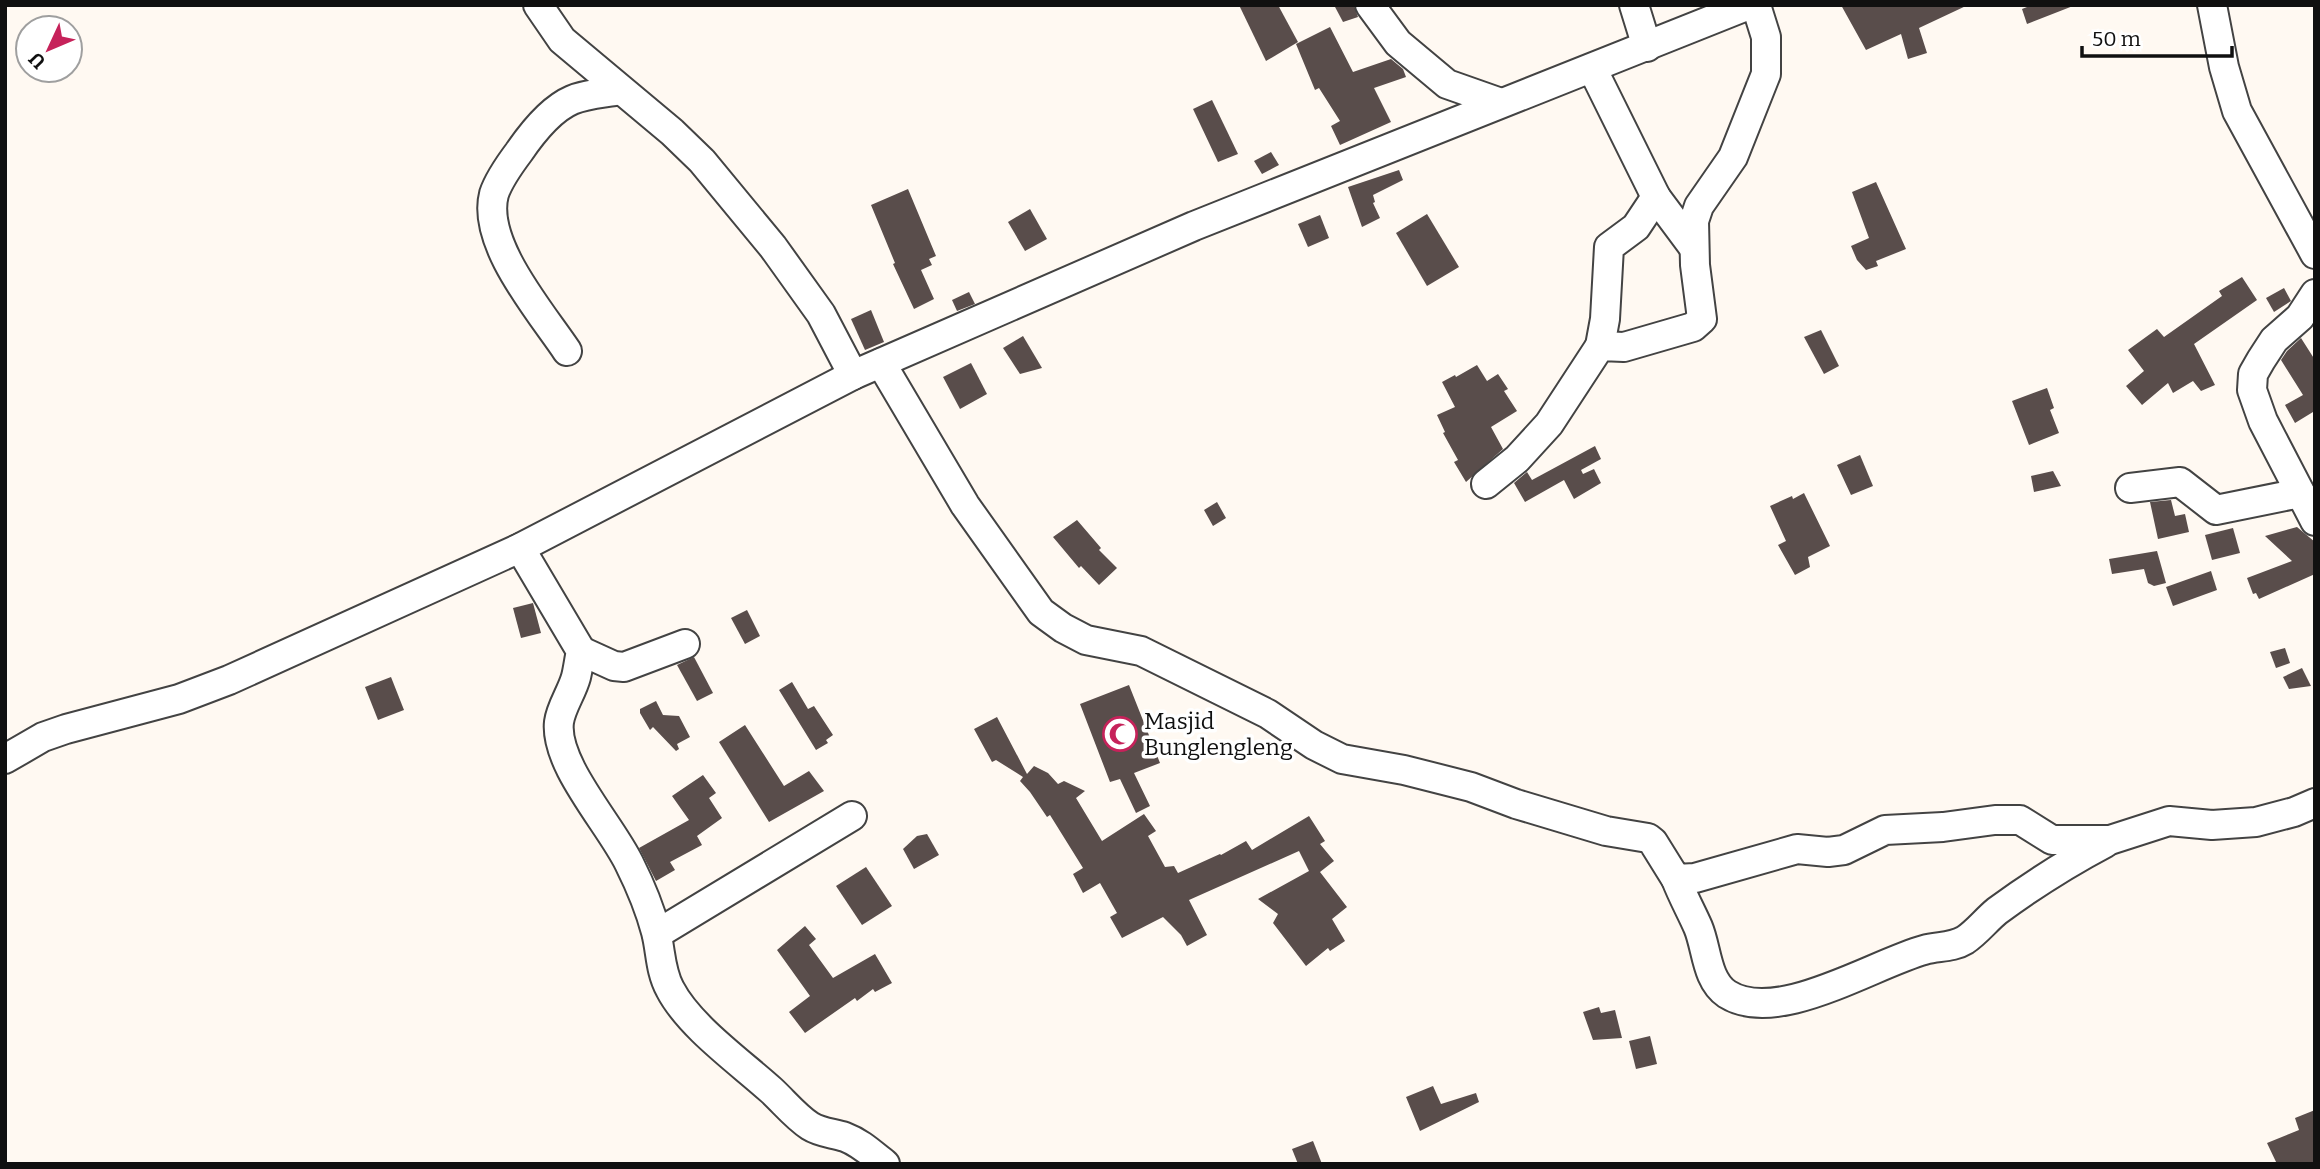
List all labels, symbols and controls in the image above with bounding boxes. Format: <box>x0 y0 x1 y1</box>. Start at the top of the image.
north arrow <box>14 14 84 84</box>
scale bar <box>2082 14 2232 58</box>
text: 50 m <box>2092 26 2141 52</box>
text: U <box>24 47 50 74</box>
place label: Masjid Bunglengleng <box>1144 707 1293 761</box>
mosque icon: Masjid Bunglengleng <box>1101 715 1139 753</box>

